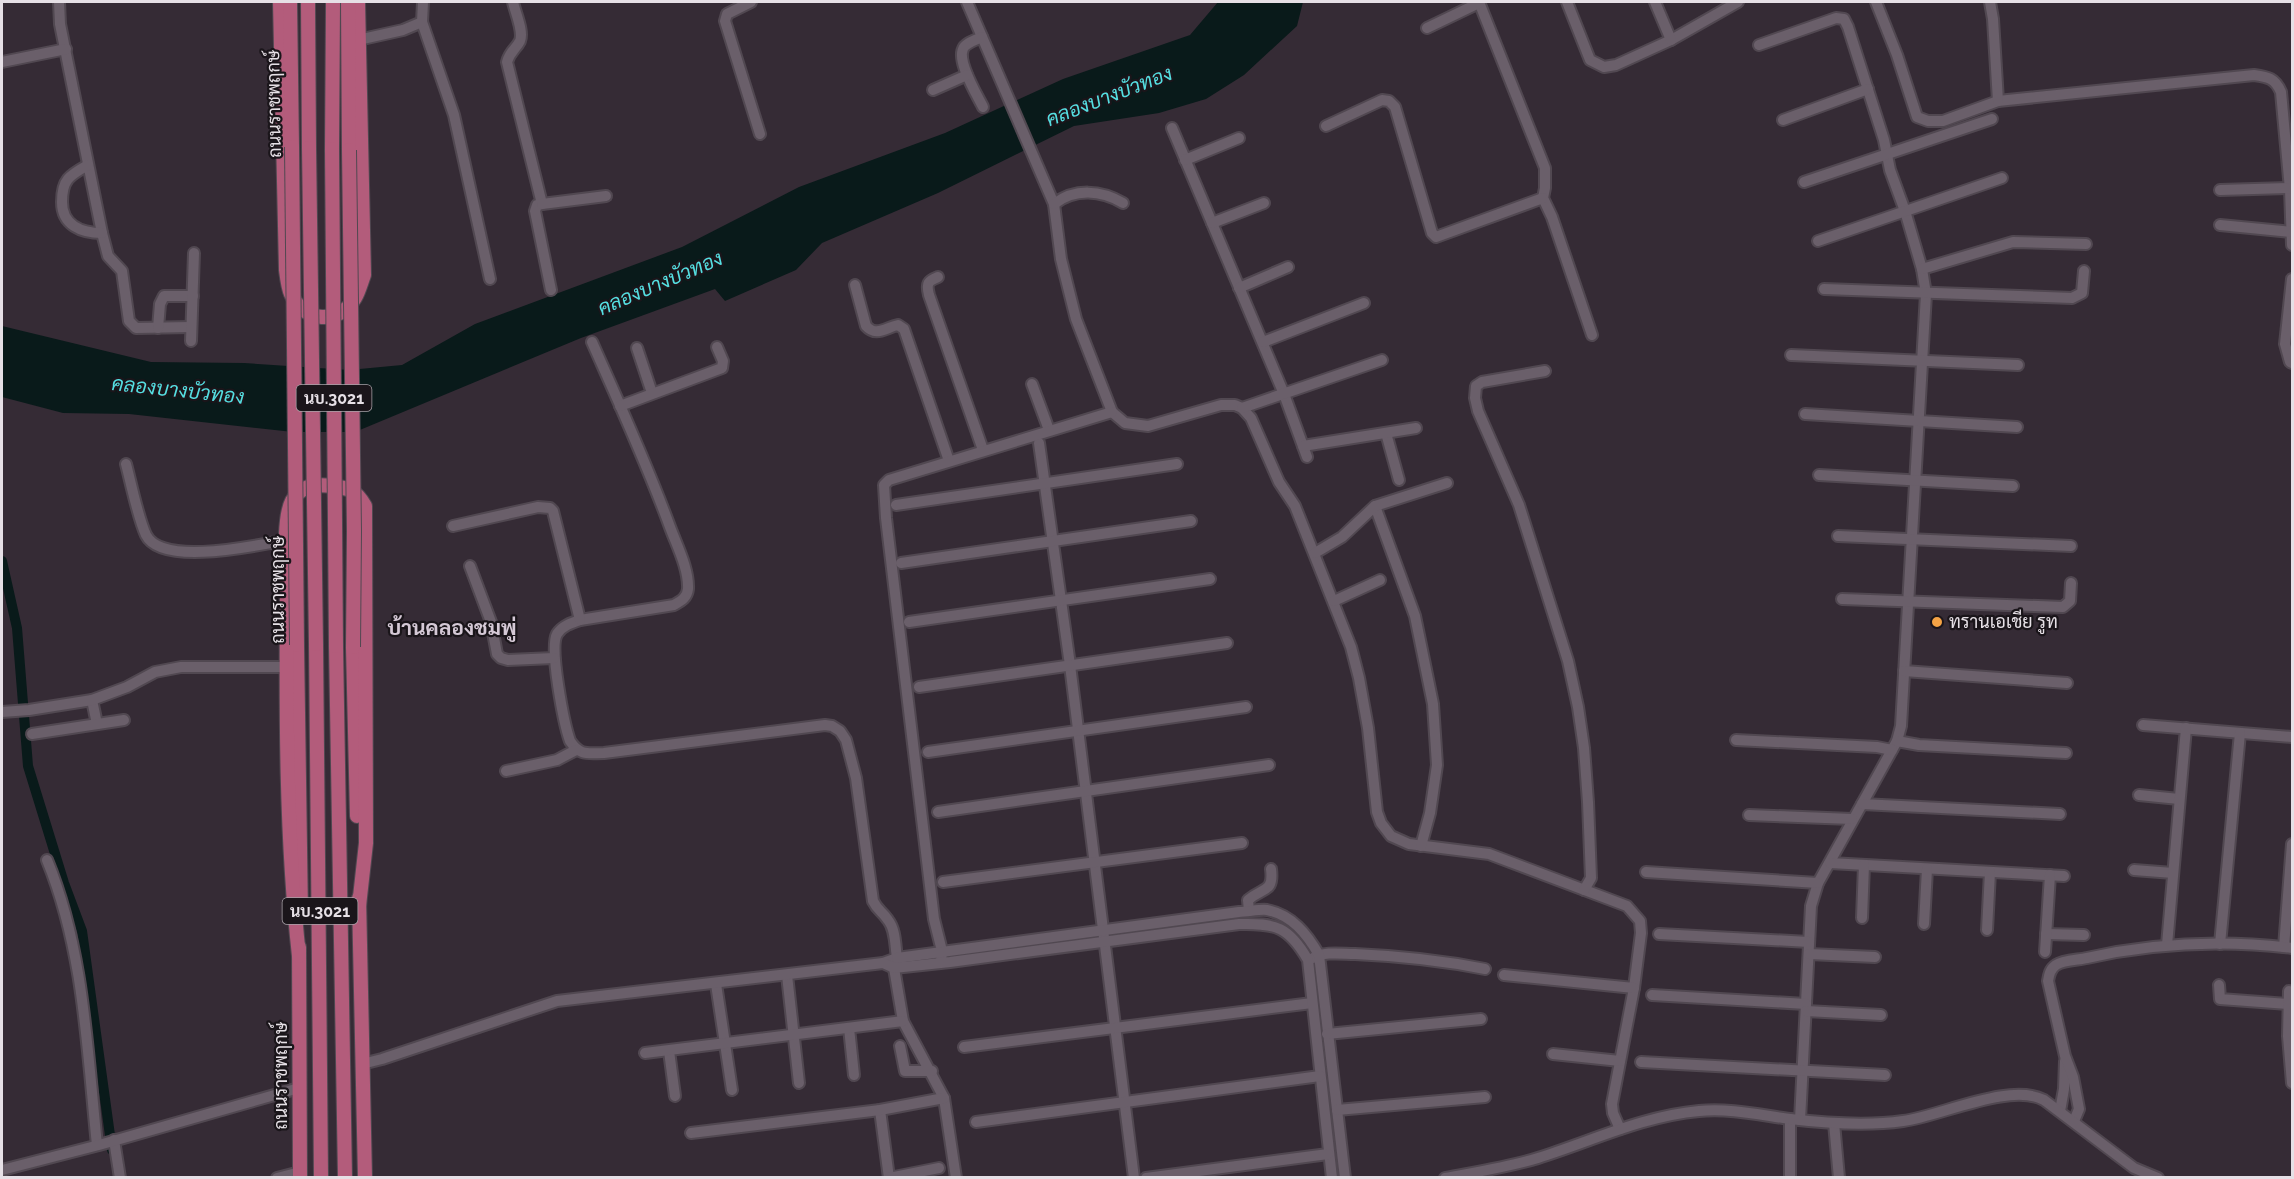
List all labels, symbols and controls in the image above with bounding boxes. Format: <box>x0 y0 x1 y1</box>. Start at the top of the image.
street label: ถนนราชพฤกษ์ <box>260 49 286 158</box>
water label: คลองบางบัวทอง <box>1042 61 1176 131</box>
water label: คลองบางบัวทอง <box>594 246 726 320</box>
water label: คลองบางบัวทอง <box>110 371 246 409</box>
road number: นบ.3021 <box>296 385 372 411</box>
street label: ถนนราชพฤกษ์ <box>265 535 289 644</box>
place label: ทรานเอเชีย รูท <box>1949 609 2058 635</box>
district label: บ้านคลองชมพู่ <box>388 615 516 642</box>
marker: ทรานเอเชีย รูท <box>1930 615 1944 629</box>
road number: นบ.3021 <box>282 898 358 924</box>
street label: ถนนราชพฤกษ์ <box>268 1021 292 1130</box>

